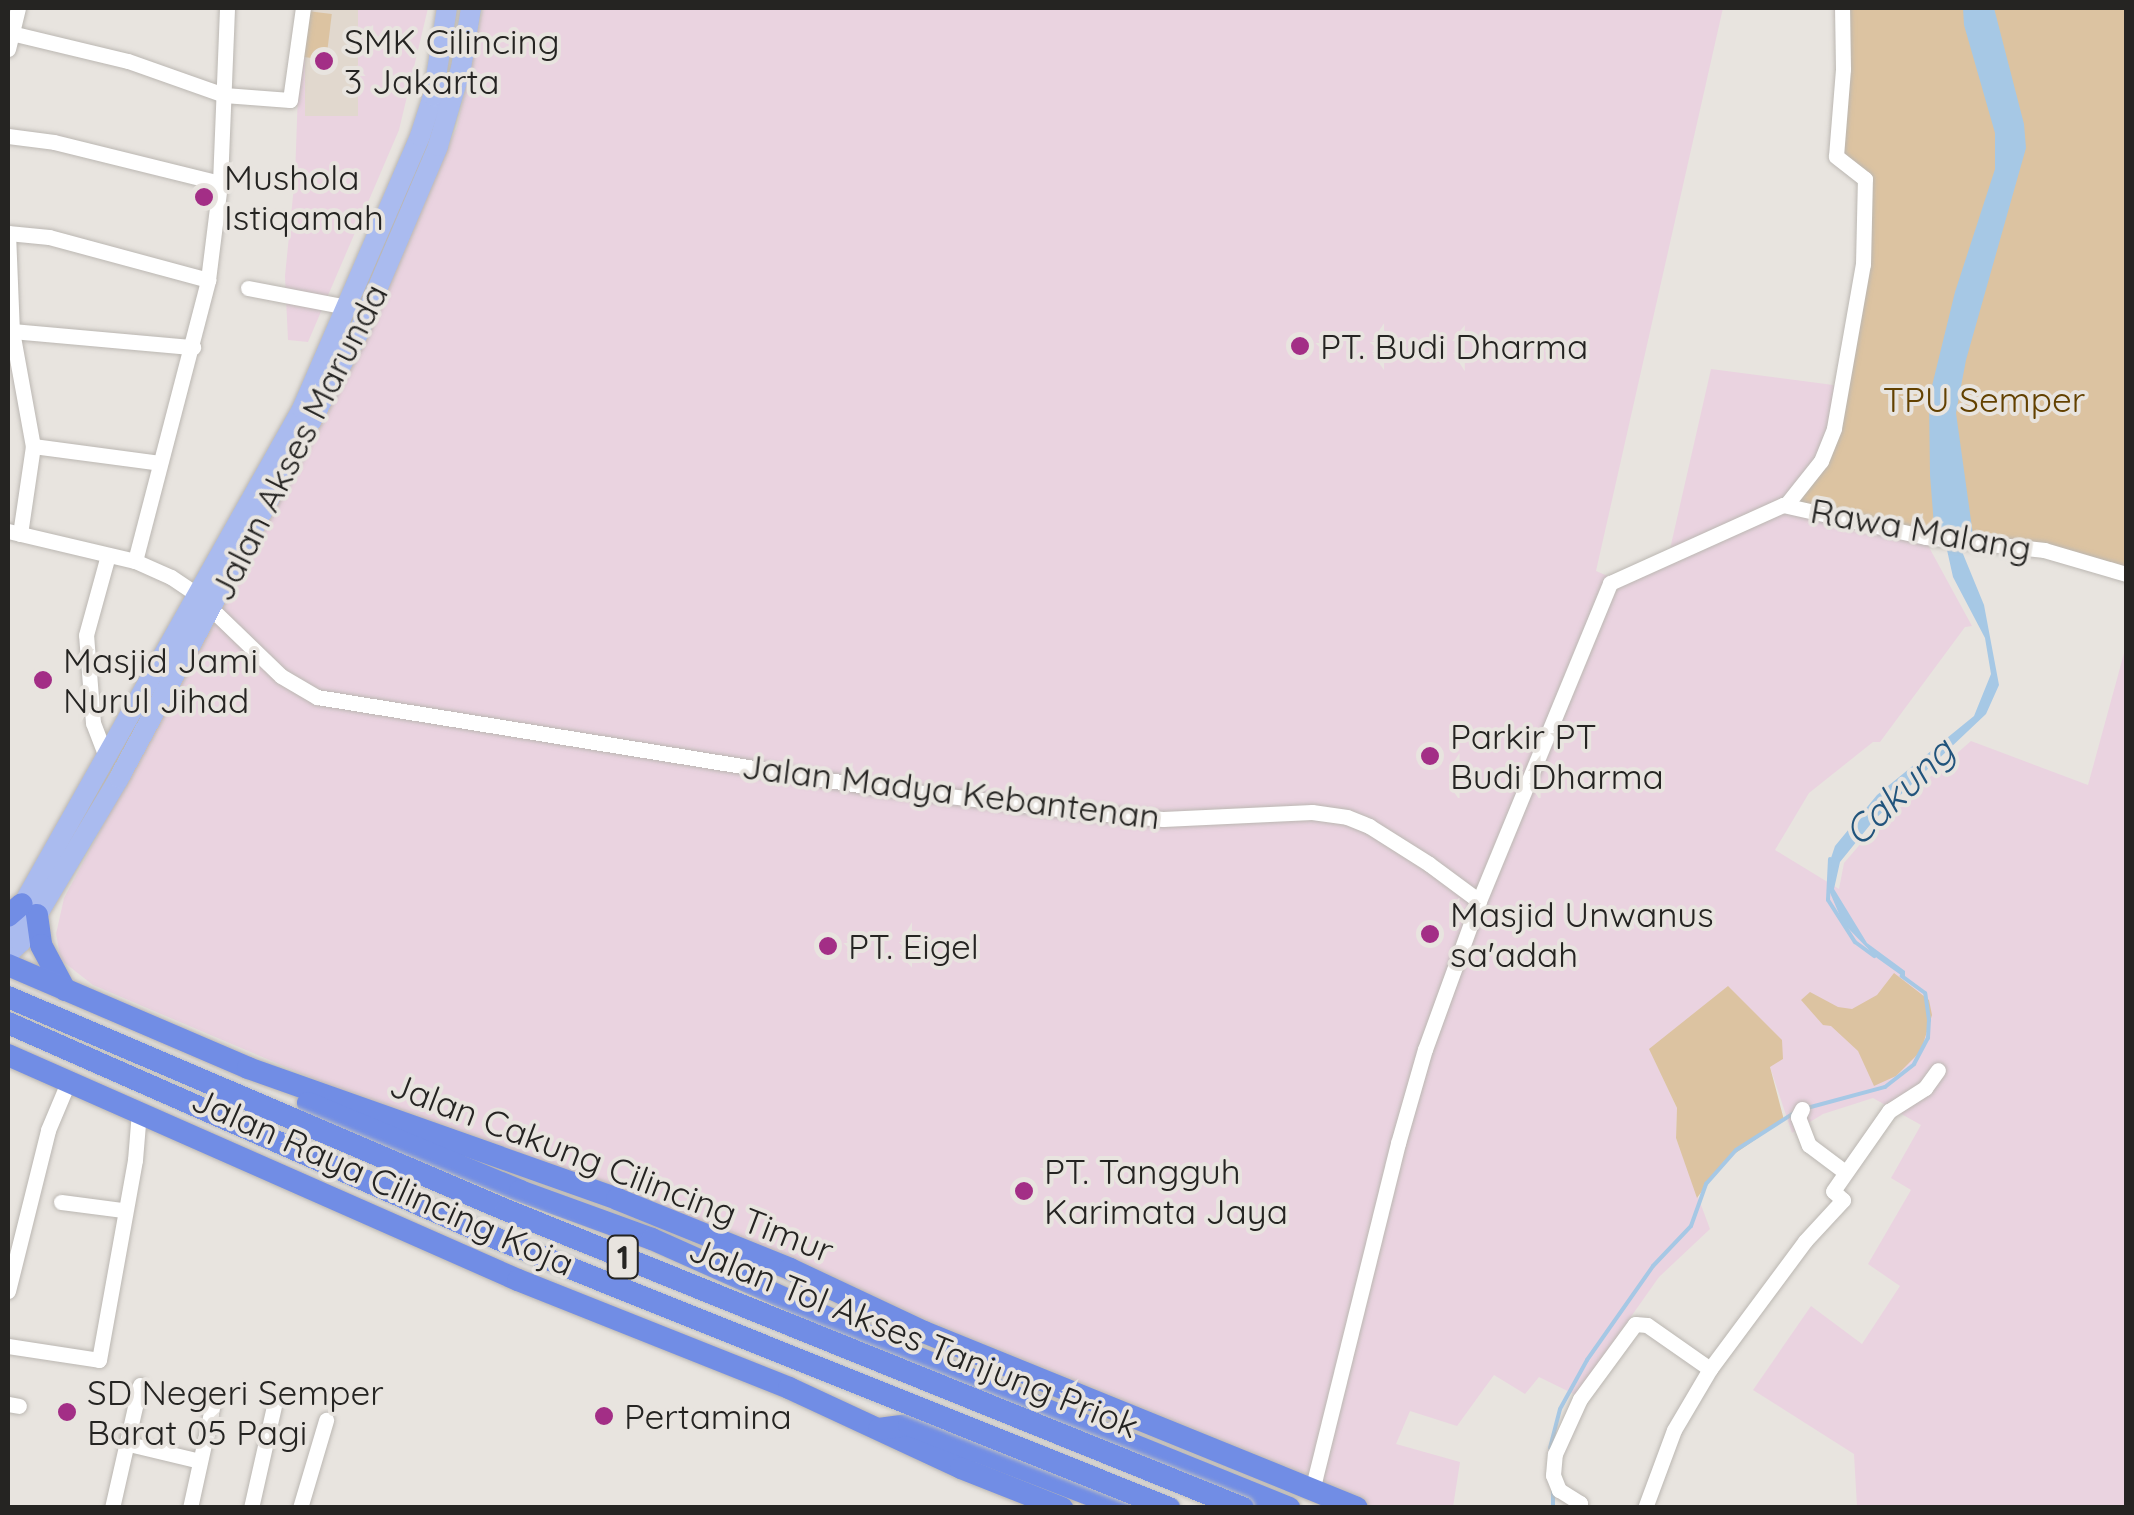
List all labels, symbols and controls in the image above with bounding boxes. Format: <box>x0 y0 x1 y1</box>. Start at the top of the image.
place label: SMK Cilincing 3 Jakarta <box>344 20 560 102</box>
marker: SMK Cilincing 3 Jakarta <box>313 50 335 72</box>
place label: Mushola Istiqamah <box>224 156 384 238</box>
marker: Mushola Istiqamah <box>193 186 215 208</box>
street label: Jalan Akses Marunda <box>200 277 396 607</box>
place label: PT. Budi Dharma <box>1320 325 1588 367</box>
marker: PT. Budi Dharma <box>1289 335 1311 357</box>
park label: TPU Semper <box>1883 378 2085 420</box>
street label: Rawa Malang <box>1807 489 2035 569</box>
place label: Masjid Jami Nurul Jihad <box>63 639 258 721</box>
marker: Masjid Jami Nurul Jihad <box>32 669 54 691</box>
place label: Parkir PT Budi Dharma <box>1450 715 1664 797</box>
water label: Cakung <box>1835 729 1963 855</box>
street label: Jalan Madya Kebantenan <box>740 745 1162 837</box>
marker: Parkir PT Budi Dharma <box>1419 745 1441 767</box>
place label: Masjid Unwanus sa'adah <box>1450 893 1714 975</box>
marker: Masjid Unwanus sa'adah <box>1419 923 1441 945</box>
place label: PT. Eigel <box>848 925 979 967</box>
marker: PT. Eigel <box>817 935 839 957</box>
street label: Jalan Cakung Cilincing Timur <box>384 1063 840 1271</box>
street label: Jalan Raya Cilincing Koja <box>185 1078 581 1284</box>
place label: PT. Tangguh Karimata Jaya <box>1044 1150 1288 1232</box>
marker: PT. Tangguh Karimata Jaya <box>1013 1180 1035 1202</box>
street label: Jalan Tol Akses Tanjung Priok <box>683 1227 1145 1447</box>
road number: 1 <box>606 1230 640 1284</box>
place label: SD Negeri Semper Barat 05 Pagi <box>87 1371 384 1453</box>
place label: Pertamina <box>624 1395 792 1437</box>
marker: SD Negeri Semper Barat 05 Pagi <box>56 1401 78 1423</box>
marker: Pertamina <box>593 1405 615 1427</box>

